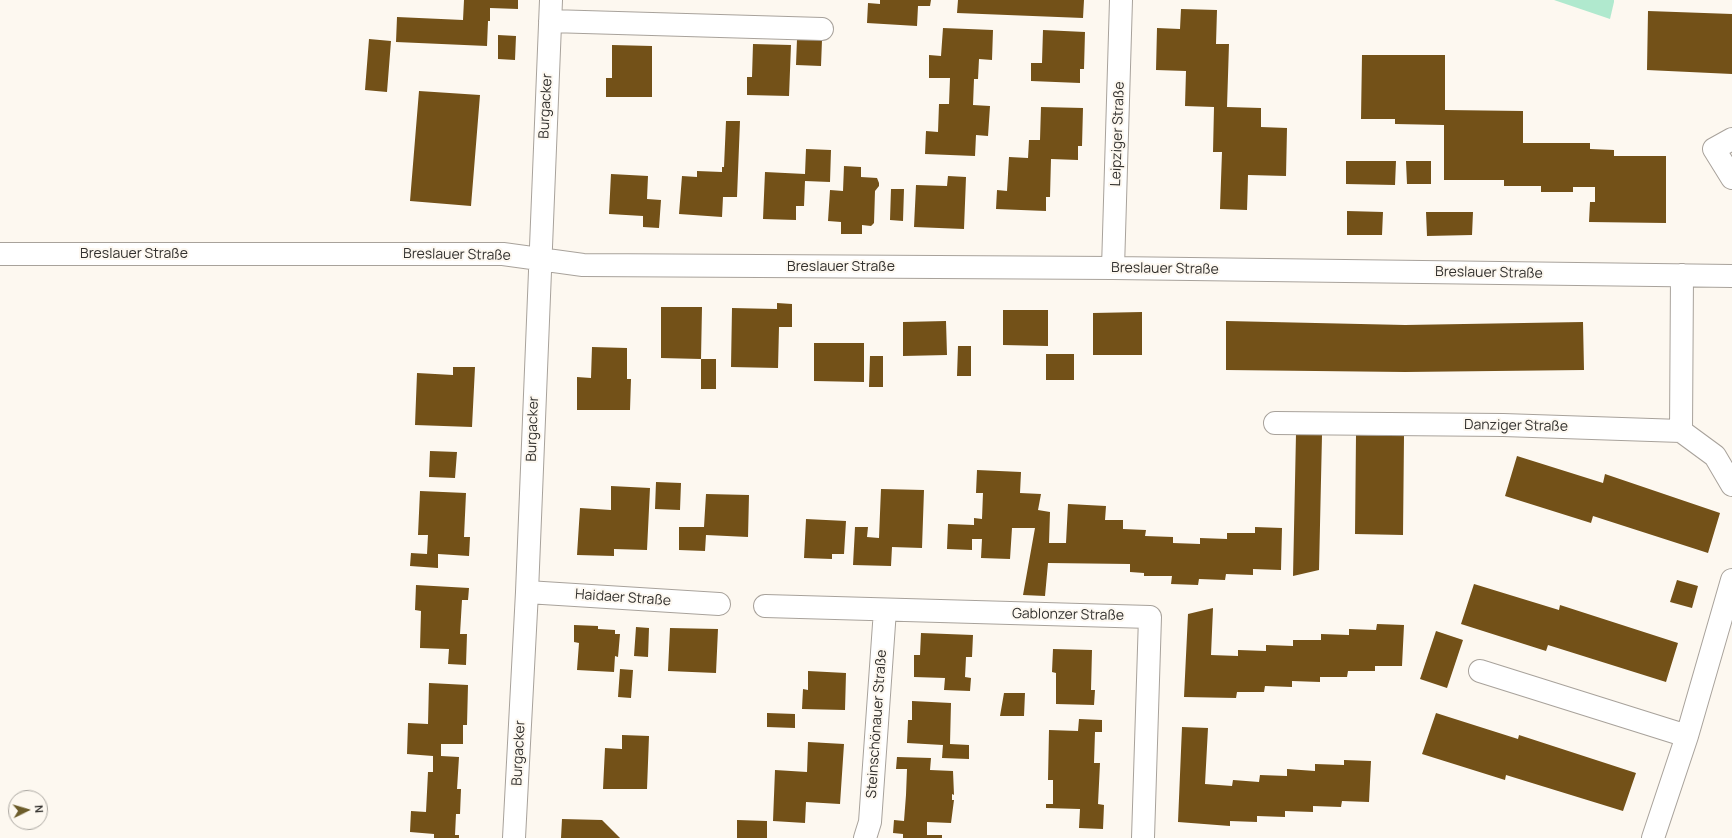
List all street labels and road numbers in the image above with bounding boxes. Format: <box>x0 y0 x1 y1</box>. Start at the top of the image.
street label: Burgacker <box>536 73 556 139</box>
street label: Leipziger Straße <box>1108 81 1128 187</box>
street label: Breslauer Straße <box>80 246 188 262</box>
street label: Breslauer Straße <box>403 246 511 264</box>
street label: Breslauer Straße <box>787 259 895 275</box>
street label: Breslauer Straße <box>1111 260 1219 278</box>
street label: Breslauer Straße <box>1435 264 1543 282</box>
street label: Burgacker <box>523 396 543 462</box>
street label: Danziger Straße <box>1464 417 1568 435</box>
street label: Haidaer Straße <box>574 586 672 610</box>
street label: Gablonzer Straße <box>1012 606 1124 624</box>
street label: Steinschönauer Straße <box>863 649 891 799</box>
street label: Burgacker <box>509 720 529 786</box>

